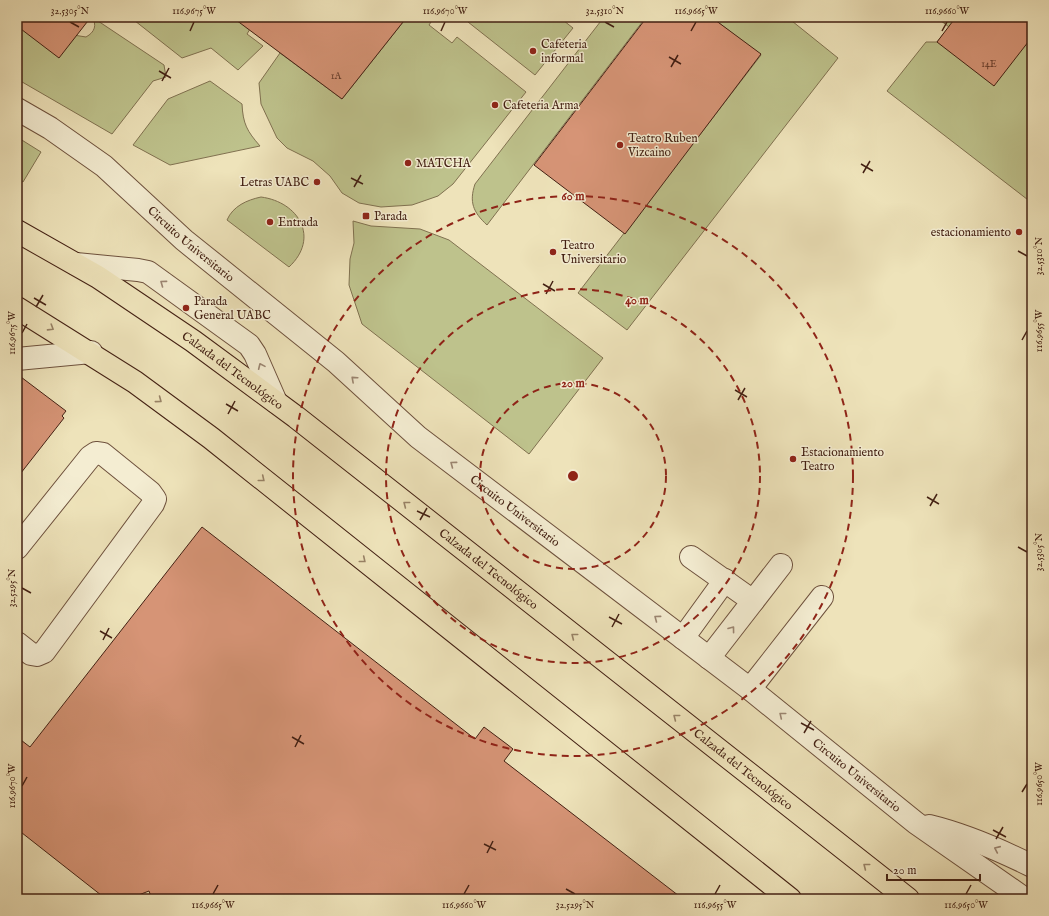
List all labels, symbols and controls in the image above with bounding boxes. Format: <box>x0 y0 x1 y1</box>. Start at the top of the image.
text: 32.5305°N <box>51 5 89 18</box>
text: 116.9675°W <box>172 5 216 18</box>
text: 116.9670°W <box>423 5 468 18</box>
text: 32.5310°N <box>586 5 625 18</box>
text: 116.9665°W <box>675 5 718 18</box>
text: 116.9660°W <box>925 5 970 18</box>
place label: Cafeteria informal <box>541 37 588 66</box>
marker: Cafeteria informal <box>528 46 538 56</box>
house number: 14E <box>981 58 997 71</box>
house number: 1A <box>331 70 341 83</box>
place label: Cafeteria Arma <box>503 98 579 113</box>
marker: Cafeteria Arma <box>490 100 500 110</box>
place label: Teatro Ruben Vizcaino <box>627 131 698 160</box>
marker: Teatro Ruben Vizcaino <box>615 140 625 150</box>
place label: MATCHA <box>416 156 472 171</box>
marker: MATCHA <box>403 158 413 168</box>
place label: Letras UABC <box>240 175 309 190</box>
marker: Letras UABC <box>312 177 322 187</box>
text: 60 m <box>562 189 585 204</box>
street label: Circuito Universitario <box>145 203 238 285</box>
place label: Parada <box>374 209 408 224</box>
marker: Parada <box>361 211 371 221</box>
place label: Entrada <box>278 215 319 230</box>
marker: Entrada <box>265 217 275 227</box>
place label: estacionamiento <box>931 225 1012 240</box>
marker: estacionamiento <box>1014 227 1024 237</box>
text: 32.5310°N <box>1033 236 1046 275</box>
place label: Teatro Universitario <box>561 238 627 267</box>
marker: Teatro Universitario <box>548 247 558 257</box>
one-way arrow <box>161 281 168 288</box>
text: 40 m <box>625 293 650 308</box>
place label: Parada General UABC <box>194 294 271 323</box>
marker: Parada General UABC <box>181 303 191 313</box>
text: 116.9655°W <box>1033 309 1046 352</box>
text: 116.9675°W <box>6 311 19 355</box>
one-way arrow <box>46 323 53 330</box>
street label: Calzada del Tecnológico <box>179 328 287 413</box>
one-way arrow <box>257 363 265 370</box>
text: 20 m <box>561 376 585 391</box>
one-way arrow <box>352 377 359 384</box>
one-way arrow <box>154 395 161 402</box>
place label: Estacionamiento Teatro <box>801 445 885 474</box>
marker: Estacionamiento Teatro <box>788 454 798 464</box>
one-way arrow <box>450 461 457 469</box>
centre of rings <box>566 469 580 483</box>
street label: Circuito Universitario <box>467 472 564 550</box>
one-way arrow <box>257 474 264 481</box>
one-way arrow <box>403 501 410 508</box>
street label: Calzada del Tecnológico <box>436 525 542 613</box>
text: 32.5305°N <box>1033 533 1046 571</box>
one-way arrow <box>359 555 366 562</box>
text: 32.5295°N <box>6 568 19 607</box>
one-way arrow <box>655 616 662 623</box>
one-way arrow <box>727 627 734 634</box>
one-way arrow <box>571 634 578 641</box>
one-way arrow <box>780 712 787 719</box>
one-way arrow <box>673 715 680 722</box>
street label: Calzada del Tecnológico <box>691 726 796 813</box>
street label: Circuito Universitario <box>809 735 904 816</box>
text: 116.9650°W <box>1033 762 1046 806</box>
text: 116.9670°W <box>6 763 19 808</box>
one-way arrow <box>994 846 1001 854</box>
scale bar <box>887 856 980 882</box>
text: 20 m <box>893 863 916 878</box>
one-way arrow <box>864 864 871 871</box>
text: 116.9665°W <box>192 899 235 912</box>
text: 116.9660°W <box>442 899 487 912</box>
text: 32.5295°N <box>556 899 595 912</box>
text: 116.9655°W <box>694 899 737 912</box>
text: 116.9650°W <box>944 899 988 912</box>

